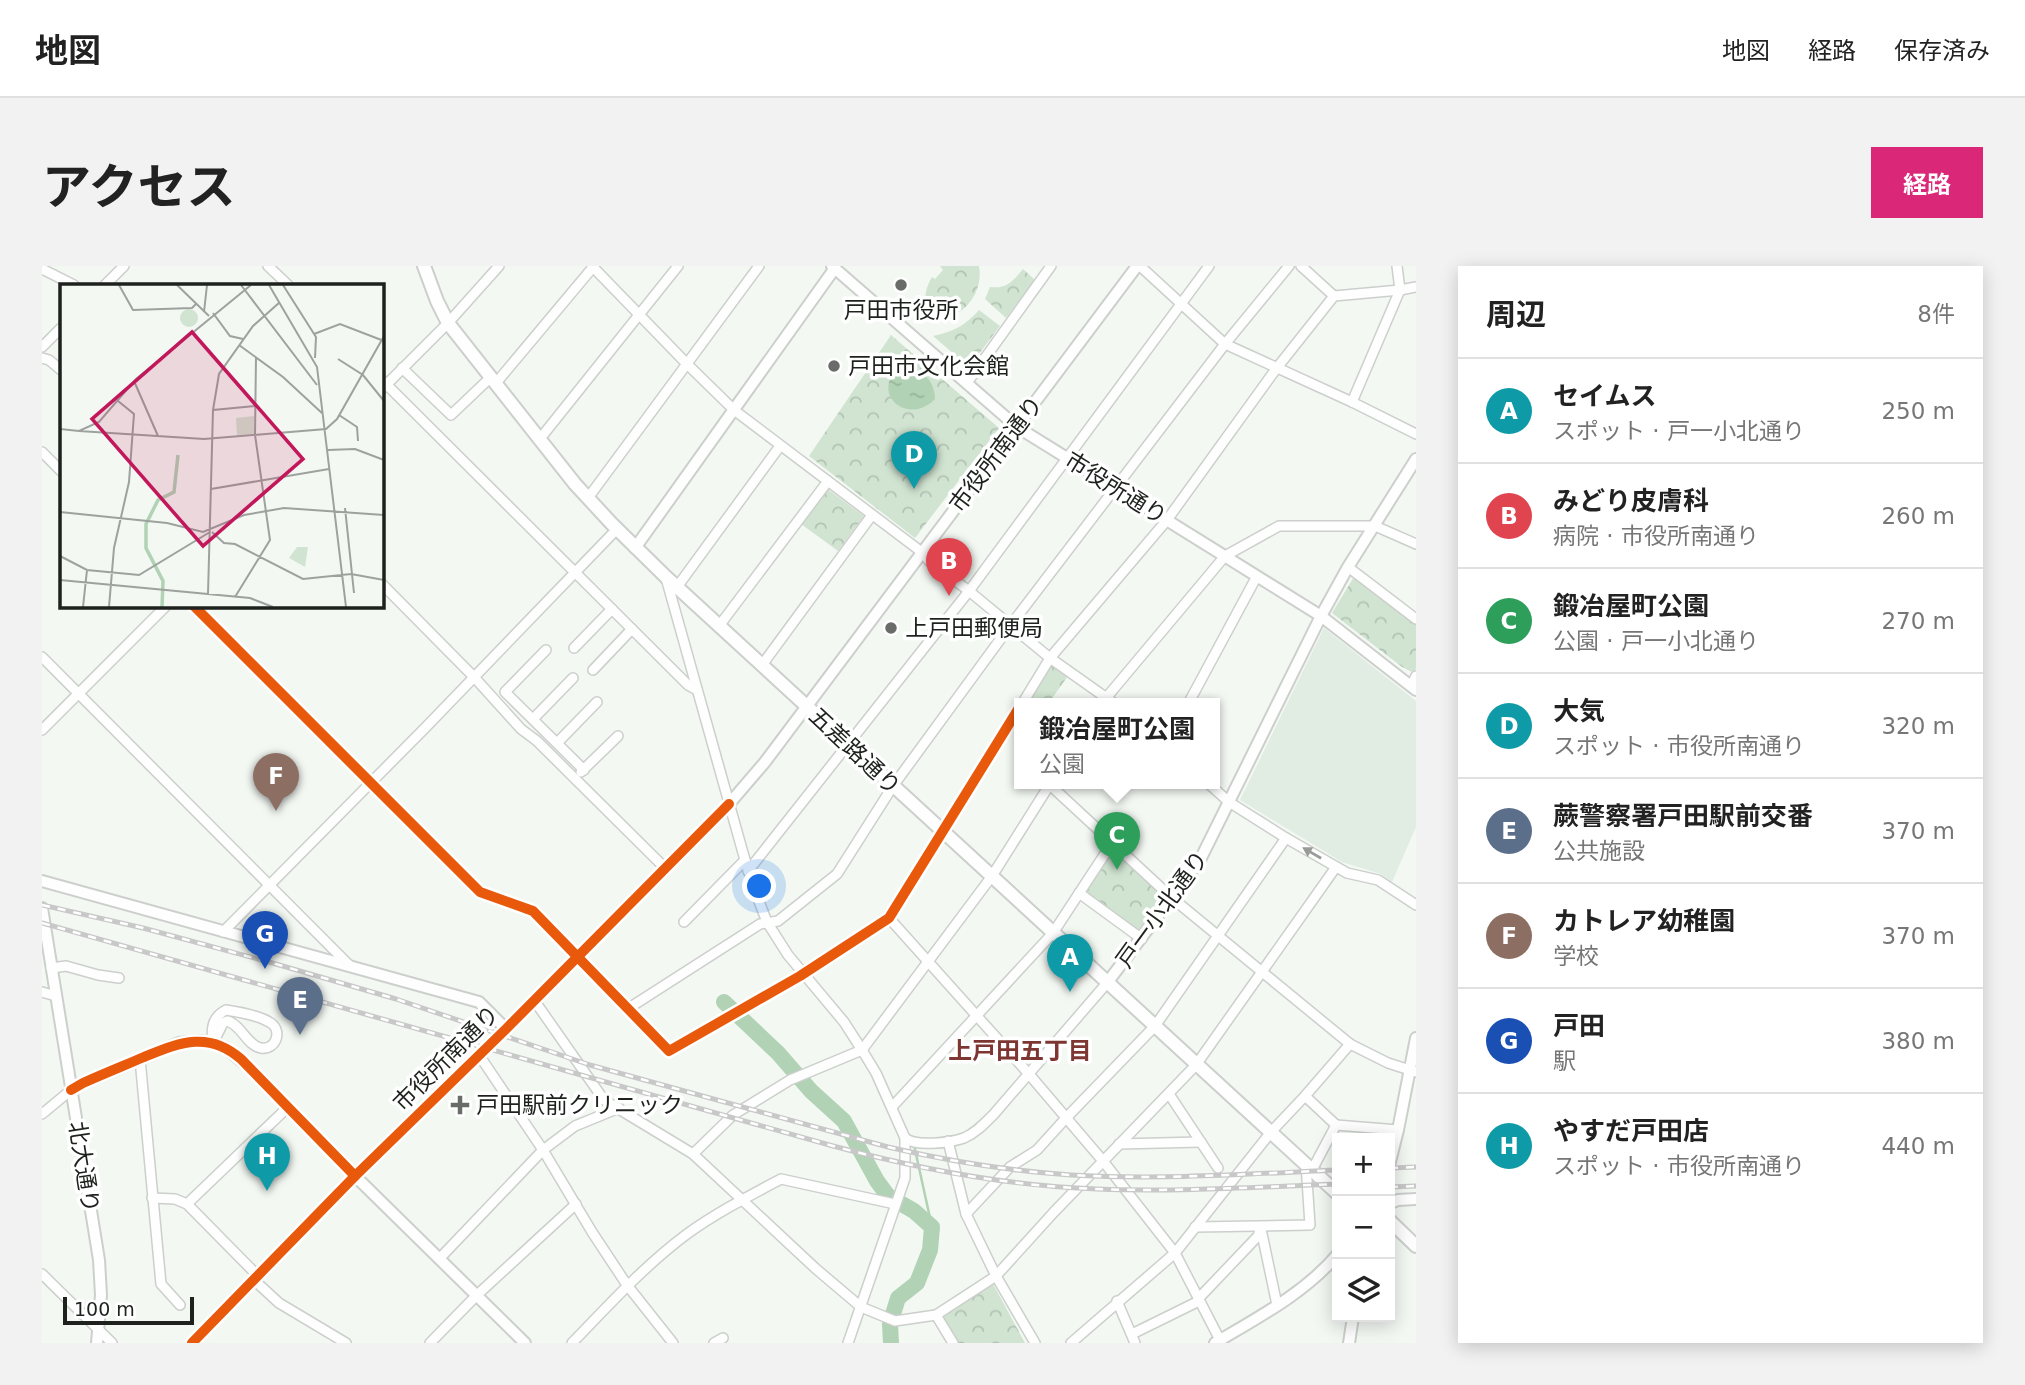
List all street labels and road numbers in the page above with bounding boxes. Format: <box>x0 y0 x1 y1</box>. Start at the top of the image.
street label: 市役所南通り <box>944 391 1048 517</box>
street label: 市役所通り <box>1060 447 1172 529</box>
street label: 五差路通り <box>804 702 906 800</box>
street label: 戸一小北通り <box>1111 846 1213 972</box>
street label: 市役所南通り <box>388 1000 504 1116</box>
street label: 北大通り <box>64 1120 104 1214</box>

